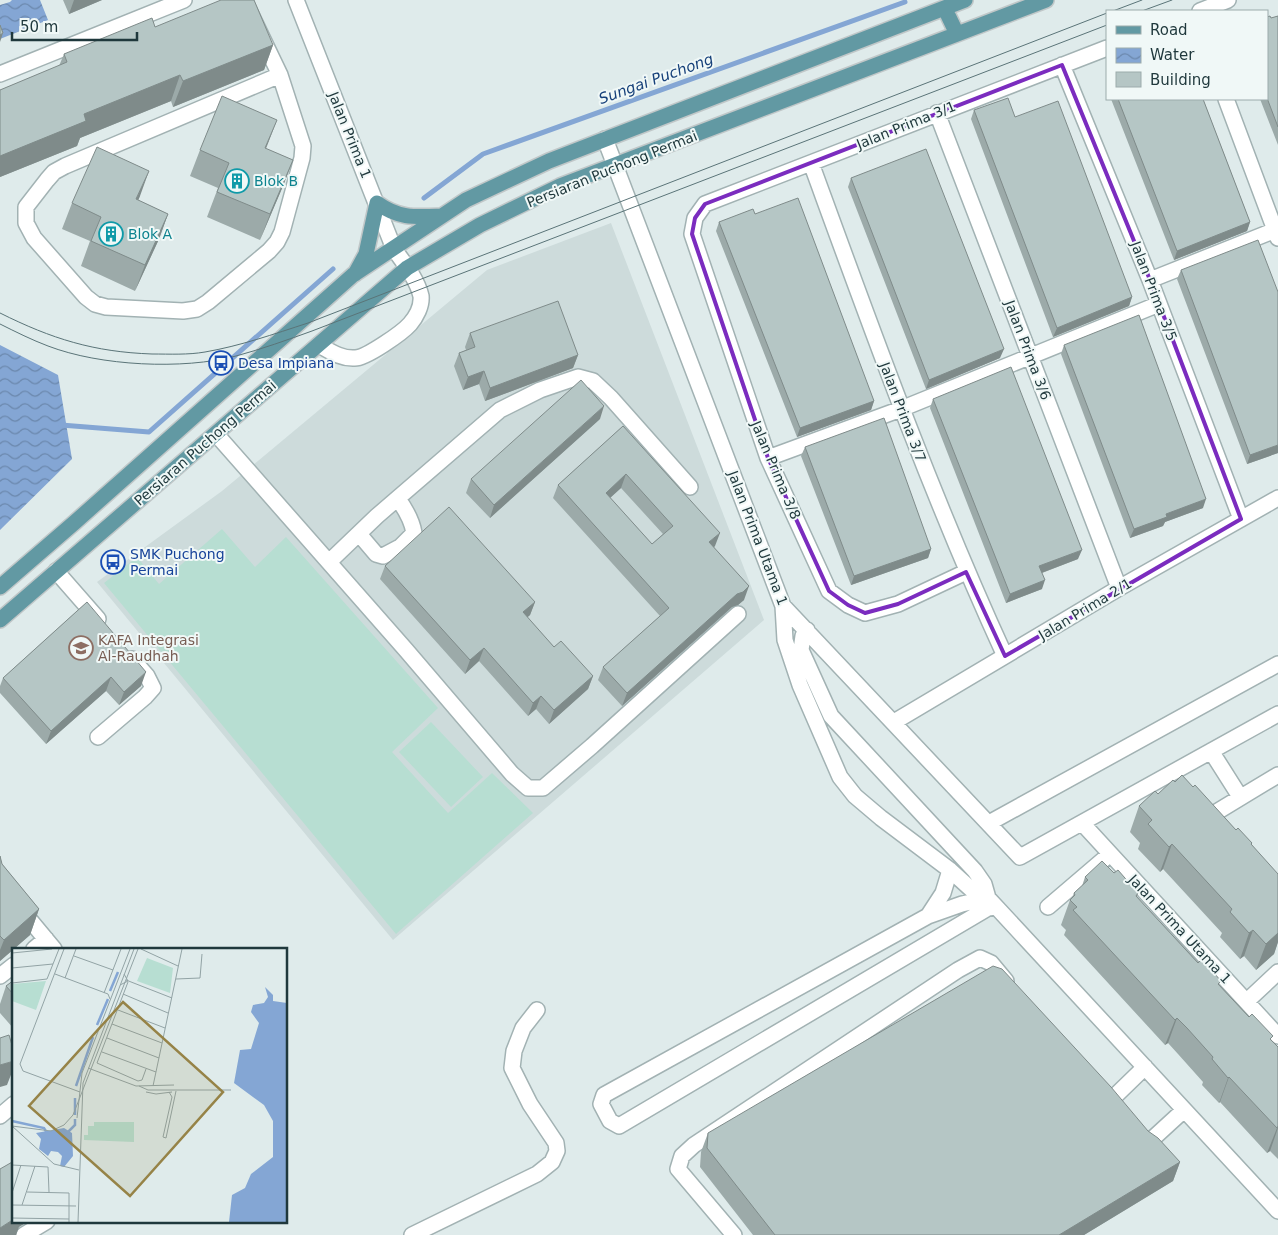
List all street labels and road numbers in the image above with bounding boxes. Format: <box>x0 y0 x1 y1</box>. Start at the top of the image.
street label: Jalan Prima 1 <box>325 88 375 181</box>
street label: Jalan Prima 3/1 <box>853 98 958 153</box>
street label: Persiaran Puchong Permai <box>524 127 700 211</box>
street label: Jalan Prima 3/5 <box>1127 238 1180 343</box>
street label: Jalan Prima 3/6 <box>1001 297 1054 402</box>
street label: Jalan Prima 3/7 <box>876 359 929 464</box>
street label: Persiaran Puchong Permai <box>131 377 279 509</box>
street label: Jalan Prima 3/8 <box>748 417 804 522</box>
street label: Jalan Prima Utama 1 <box>725 467 791 608</box>
street label: Jalan Prima 2/1 <box>1035 575 1134 644</box>
street label: Jalan Prima Utama 1 <box>1125 871 1235 987</box>

